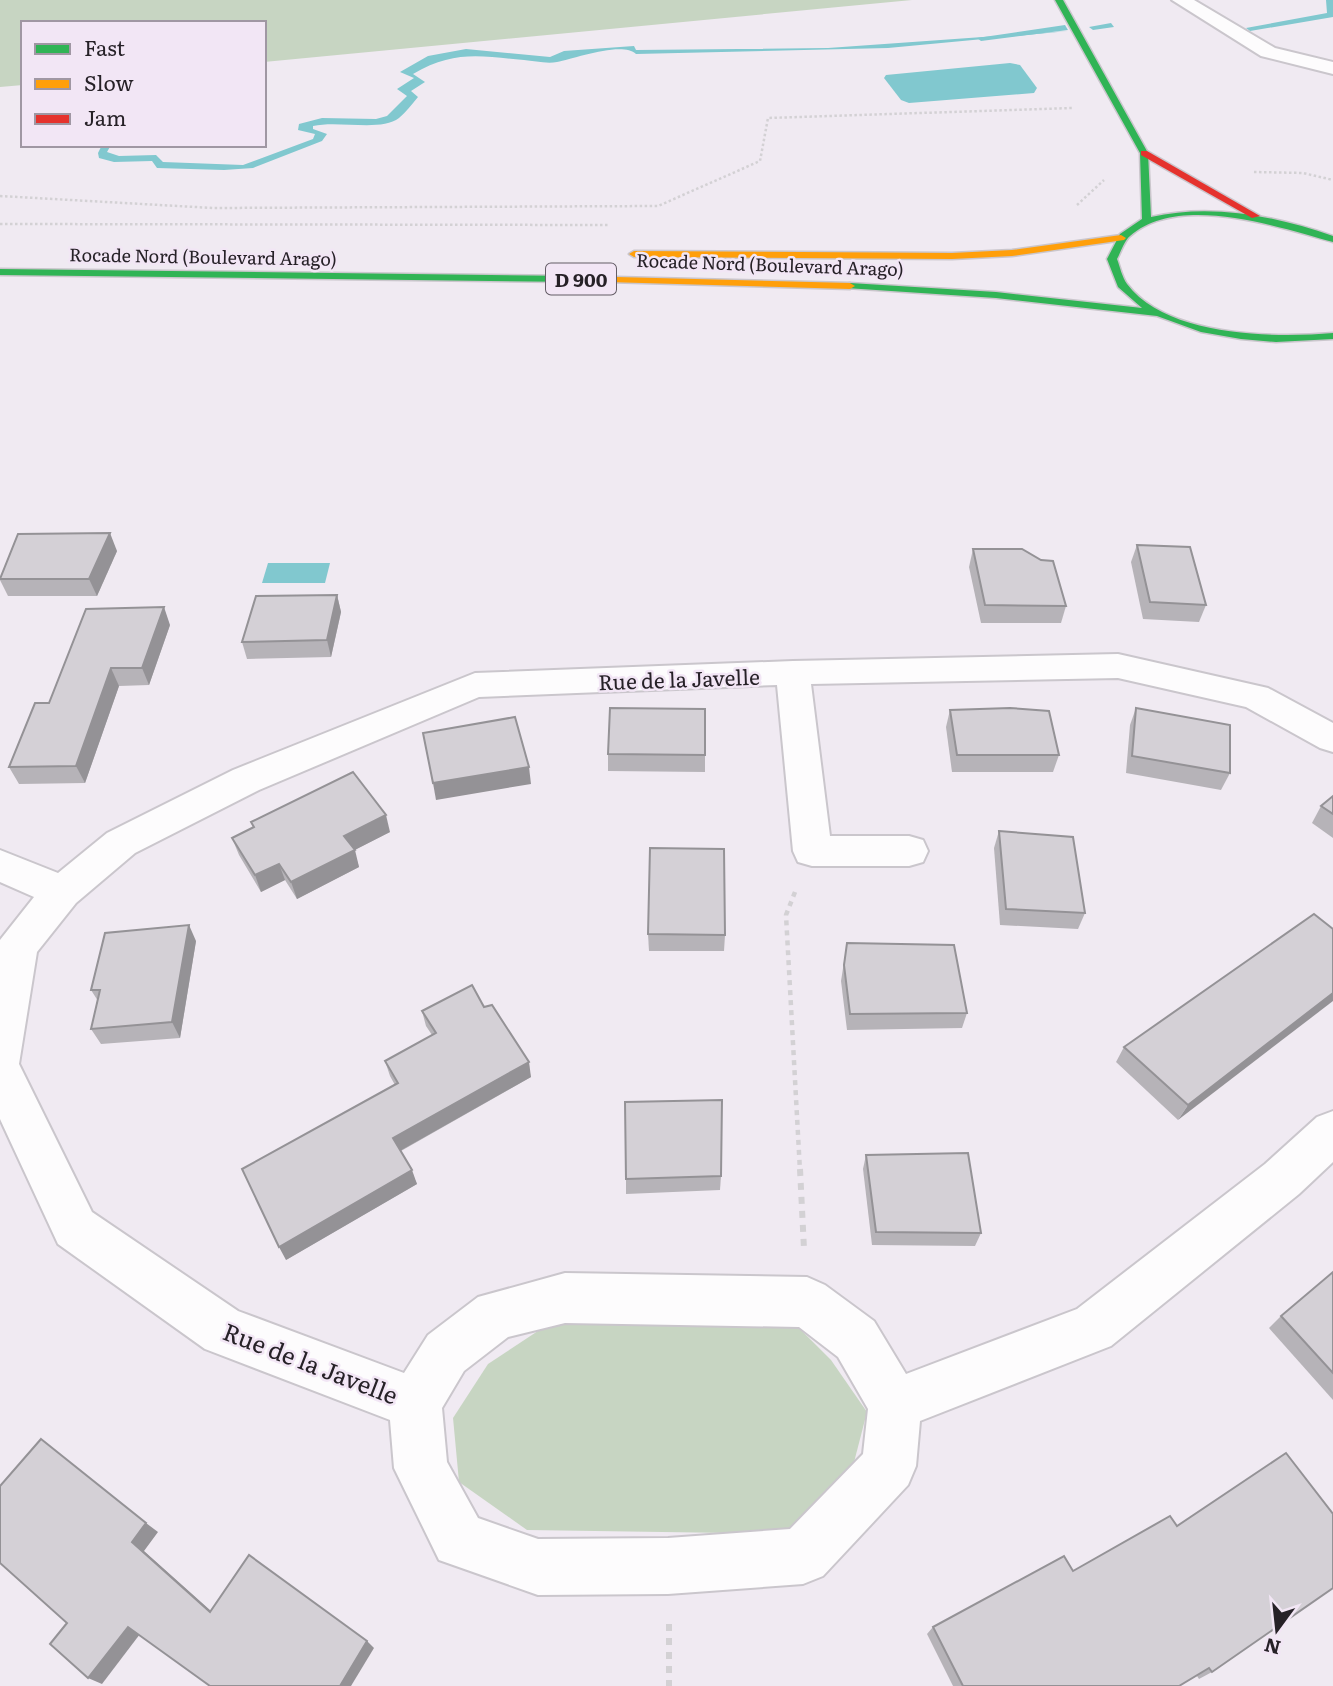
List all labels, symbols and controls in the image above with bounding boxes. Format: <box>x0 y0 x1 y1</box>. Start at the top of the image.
legend <box>21 21 266 147</box>
text: Fast <box>84 31 125 62</box>
text: Slow <box>84 66 134 97</box>
text: Jam <box>84 101 126 132</box>
street label: Rocade Nord (Boulevard Arago) <box>69 240 337 272</box>
street label: Rocade Nord (Boulevard Arago) <box>636 246 904 282</box>
road number: D 900 <box>546 264 616 294</box>
street label: Rue de la Javelle <box>598 660 760 696</box>
street label: Rue de la Javelle <box>219 1313 403 1411</box>
north arrow <box>1242 1595 1312 1665</box>
text: N <box>1261 1632 1284 1663</box>

